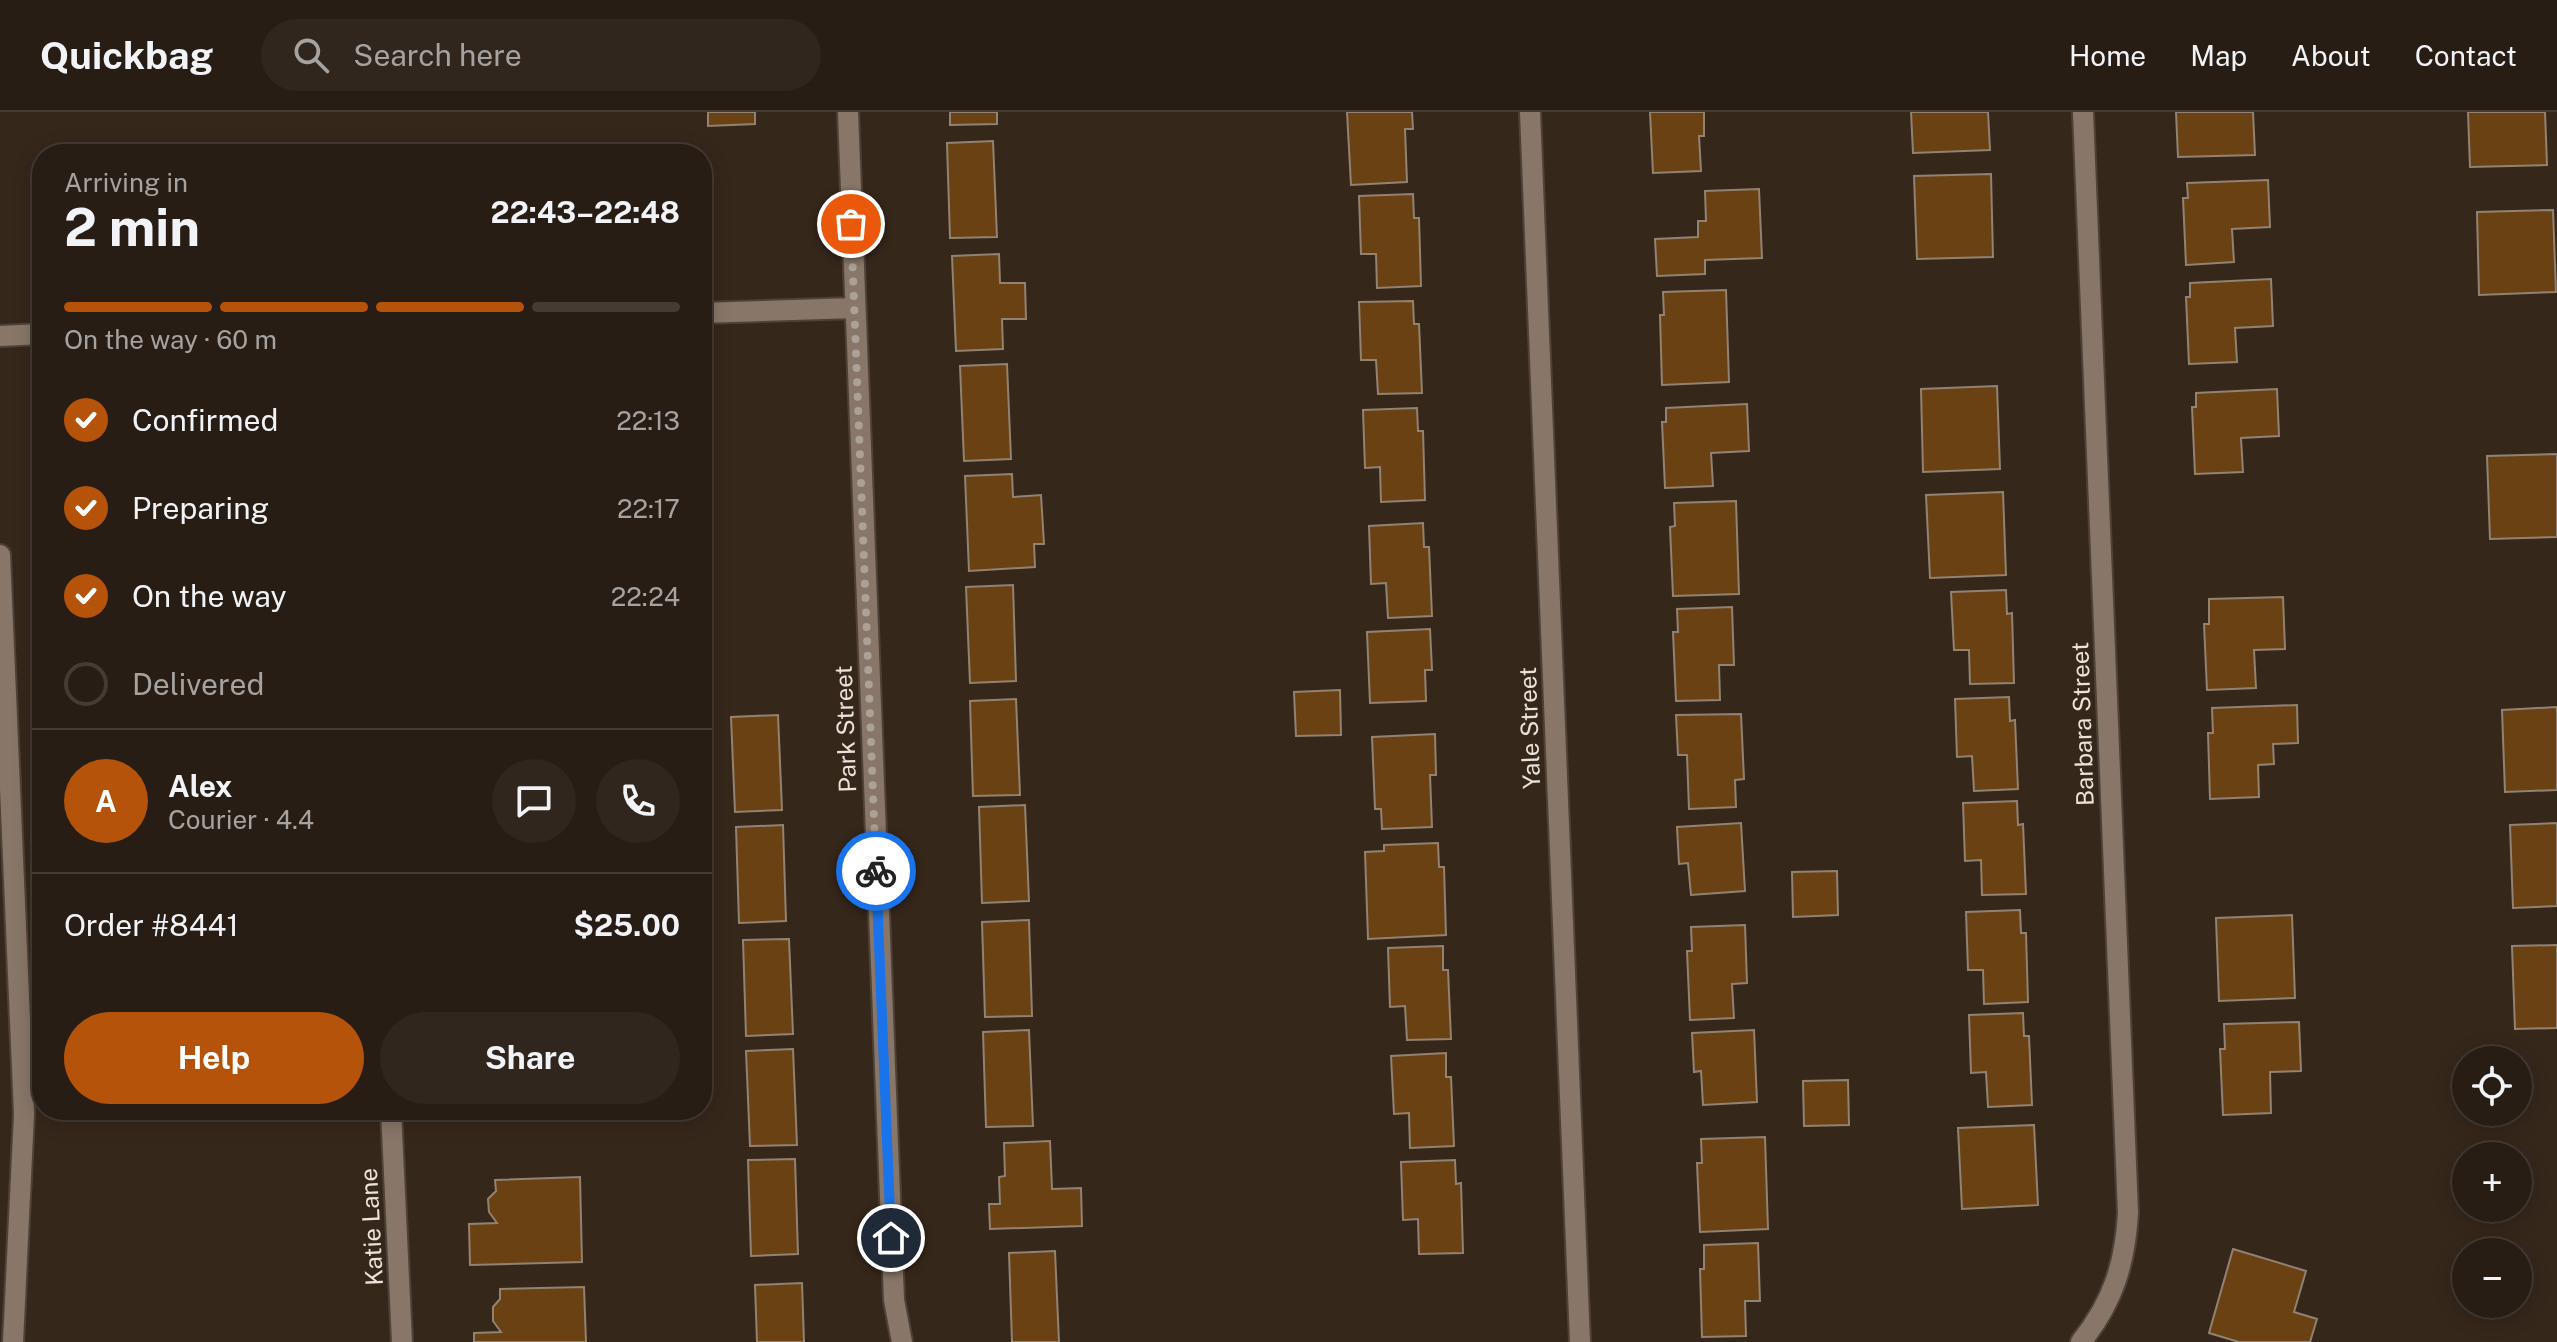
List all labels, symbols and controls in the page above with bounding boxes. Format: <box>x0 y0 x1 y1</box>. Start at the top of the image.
search box <box>261 19 821 91</box>
text: Quickbag <box>40 33 213 78</box>
icon: search <box>289 33 333 77</box>
text: Search here <box>353 37 522 73</box>
text: Home <box>2069 39 2146 72</box>
text: Map <box>2190 39 2247 72</box>
text: About <box>2291 39 2371 72</box>
text: Contact <box>2415 39 2517 72</box>
text: Arriving in <box>64 167 188 198</box>
pin <box>817 190 885 258</box>
text: 22:43–22:48 <box>491 194 680 230</box>
text: 2 min <box>64 197 200 258</box>
icon: bag <box>829 202 873 246</box>
text: On the way · 60 m <box>64 324 277 355</box>
icon: check <box>64 398 108 442</box>
text: Confirmed <box>132 402 278 438</box>
text: 22:13 <box>616 405 680 436</box>
icon: check <box>64 486 108 530</box>
text: Preparing <box>132 490 269 526</box>
text: 22:17 <box>617 493 680 524</box>
icon: check <box>64 574 108 618</box>
text: On the way <box>132 578 286 614</box>
text: 22:24 <box>611 581 680 612</box>
street label: Barbara Street <box>2065 641 2099 807</box>
street label: Park Street <box>829 665 861 793</box>
text: Delivered <box>132 666 264 702</box>
street label: Yale Street <box>1513 666 1545 790</box>
button: chat <box>492 759 576 843</box>
button: phone <box>596 759 680 843</box>
text: Alex <box>168 768 232 804</box>
text: A <box>95 783 117 819</box>
text: Courier · 4.4 <box>168 804 314 835</box>
courier <box>836 831 916 911</box>
icon: bike <box>854 849 898 893</box>
text: Order #8441 <box>64 907 239 943</box>
text: $25.00 <box>574 907 680 943</box>
button: Help <box>64 1012 364 1104</box>
button: Share <box>380 1012 680 1104</box>
map controls <box>2452 1046 2532 1318</box>
button: locate <box>2452 1046 2532 1126</box>
button: + <box>2452 1142 2532 1222</box>
street label: Katie Lane <box>354 1168 388 1286</box>
pin <box>857 1204 925 1272</box>
icon: home <box>869 1216 913 1260</box>
button: − <box>2452 1238 2532 1318</box>

